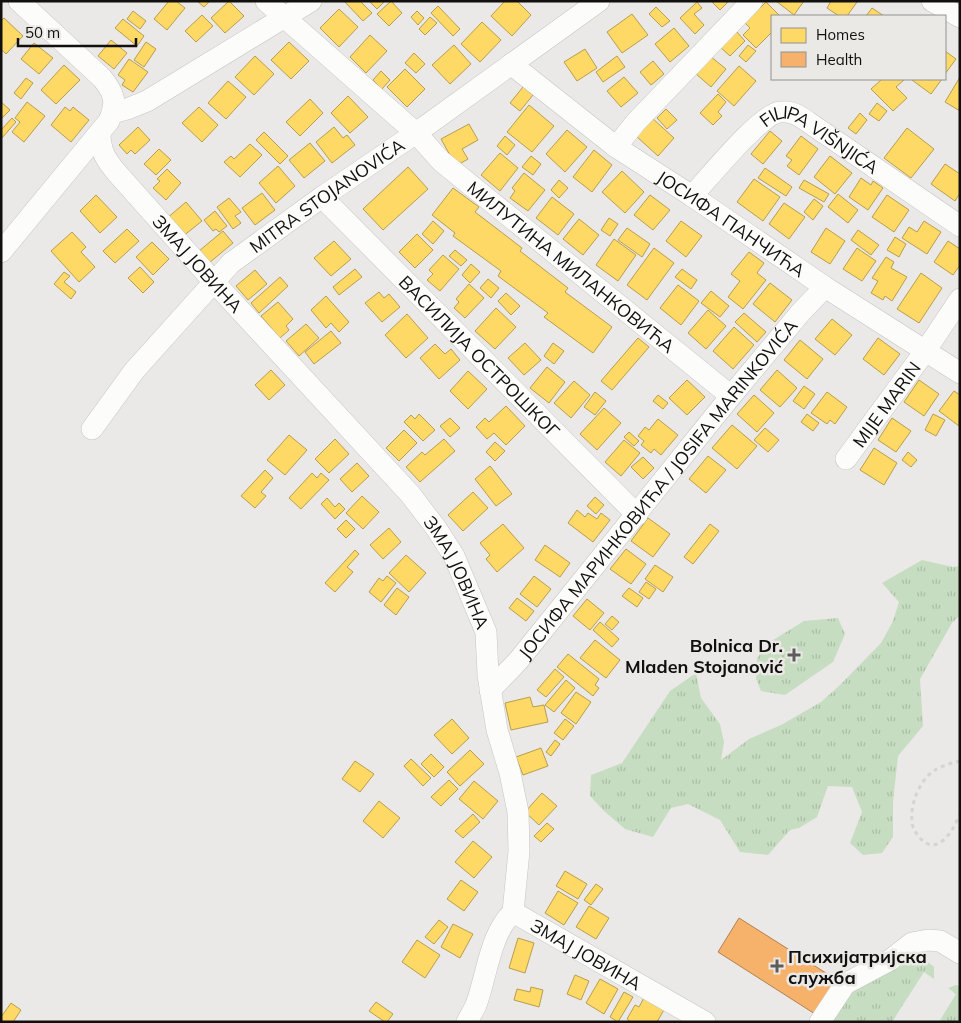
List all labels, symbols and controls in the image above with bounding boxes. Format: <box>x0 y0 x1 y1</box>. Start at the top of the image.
scale bar <box>18 15 135 47</box>
legend <box>771 15 946 80</box>
text: 50 m <box>25 23 60 42</box>
text: Homes <box>816 25 865 44</box>
text: Health <box>816 50 862 69</box>
street label: FILIPA VIŠNJIĆA <box>755 100 883 179</box>
street label: MITRA STOJANOVIĆA <box>245 133 409 258</box>
street label: ЈОСИФА ПАНЧИЋА <box>652 165 810 282</box>
street label: МИЛУТИНА МИЛАНКОВИЋА <box>463 176 680 357</box>
street label: ЗМАЈ ЈОВИНА <box>148 210 248 317</box>
street label: ВАСИЛИЈА ОСТРОШКОГ <box>394 270 565 442</box>
street label: ЈОСИФА МАРИНКОВИЋА / JOSIFA MARINKOVIĆA <box>513 314 802 663</box>
street label: MIJE MARIN <box>847 357 925 452</box>
street label: ЗМАЈ ЈОВИНА <box>419 511 495 632</box>
place label: Bolnica Dr. Mladen Stojanović <box>625 634 783 678</box>
marker: Bolnica Dr. Mladen Stojanović <box>787 648 801 662</box>
street label: ЗМАЈ ЈОВИНА <box>527 913 646 995</box>
place label: Психијатријска служба <box>788 945 927 989</box>
marker: Психијатријска служба <box>770 959 784 973</box>

